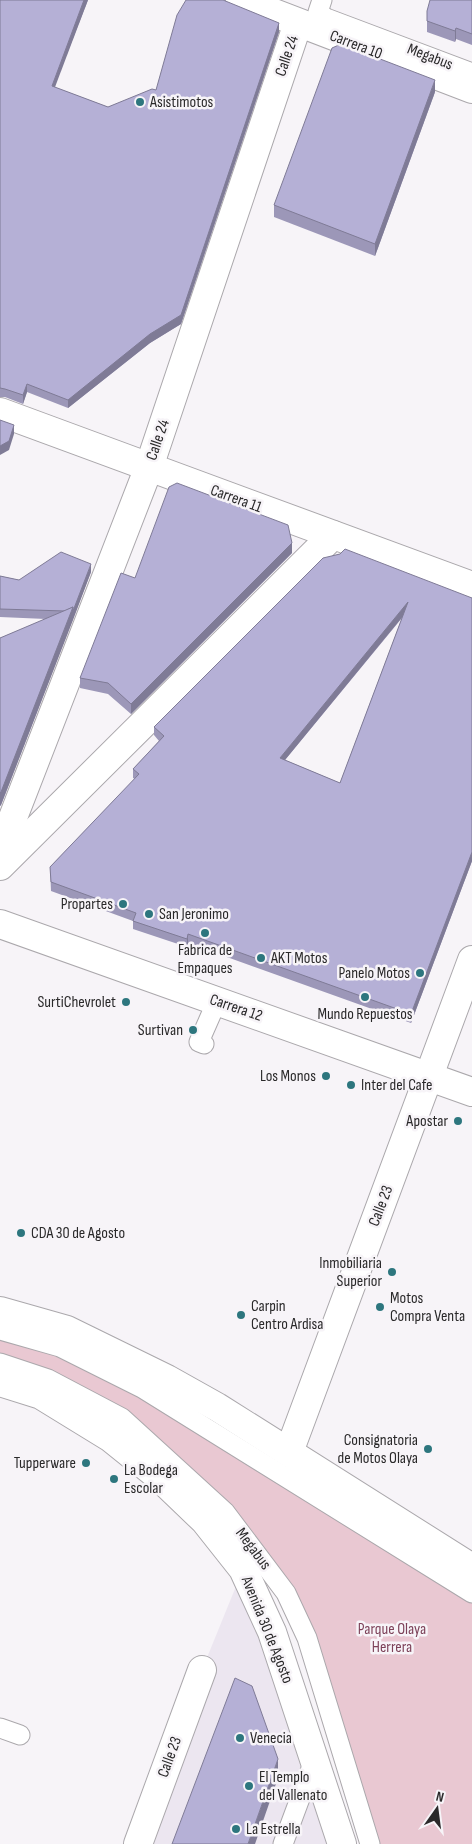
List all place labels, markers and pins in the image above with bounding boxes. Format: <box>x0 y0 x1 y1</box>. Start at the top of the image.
place label: Asistimotos <box>149 93 214 112</box>
marker: Asistimotos <box>134 96 146 108</box>
place label: Propartes <box>61 895 113 914</box>
marker: Propartes <box>117 898 129 910</box>
place label: San Jeronimo <box>159 905 229 924</box>
marker: San Jeronimo <box>143 908 155 920</box>
marker: Fabrica de Empaques <box>199 927 211 939</box>
place label: Fabrica de Empaques <box>177 941 233 978</box>
place label: AKT Motos <box>270 949 328 968</box>
marker: AKT Motos <box>255 952 267 964</box>
place label: Panelo Motos <box>339 964 410 983</box>
marker: Panelo Motos <box>414 967 426 979</box>
marker: Mundo Repuestos <box>359 991 371 1003</box>
place label: SurtiChevrolet <box>37 993 116 1012</box>
marker: SurtiChevrolet <box>120 996 132 1008</box>
place label: Mundo Repuestos <box>317 1005 413 1024</box>
place label: Surtivan <box>138 1021 183 1040</box>
marker: Surtivan <box>187 1024 199 1036</box>
place label: Los Monos <box>260 1067 316 1086</box>
marker: Los Monos <box>320 1070 332 1082</box>
place label: Inter del Cafe <box>361 1076 433 1095</box>
marker: Inter del Cafe <box>345 1079 357 1091</box>
place label: Apostar <box>405 1112 448 1131</box>
marker: Apostar <box>452 1115 464 1127</box>
place label: CDA 30 de Agosto <box>31 1224 125 1243</box>
marker: CDA 30 de Agosto <box>15 1227 27 1239</box>
place label: Inmobiliaria Superior <box>319 1254 382 1291</box>
marker: Inmobiliaria Superior <box>386 1266 398 1278</box>
place label: Motos Compra Venta <box>390 1289 465 1326</box>
place label: Carpin Centro Ardisa <box>251 1297 323 1334</box>
marker: Motos Compra Venta <box>374 1301 386 1313</box>
marker: Carpin Centro Ardisa <box>235 1309 247 1321</box>
place label: Consignatoria de Motos Olaya <box>338 1431 418 1468</box>
marker: Consignatoria de Motos Olaya <box>422 1443 434 1455</box>
place label: Tupperware <box>14 1454 76 1473</box>
marker: Tupperware <box>80 1457 92 1469</box>
place label: La Bodega Escolar <box>124 1461 178 1498</box>
marker: La Bodega Escolar <box>108 1473 120 1485</box>
place label: Venecia <box>250 1729 292 1748</box>
marker: Venecia <box>234 1732 246 1744</box>
place label: El Templo del Vallenato <box>259 1768 327 1805</box>
marker: El Templo del Vallenato <box>243 1780 255 1792</box>
place label: La Estrella <box>246 1820 301 1839</box>
marker: La Estrella <box>230 1823 242 1835</box>

